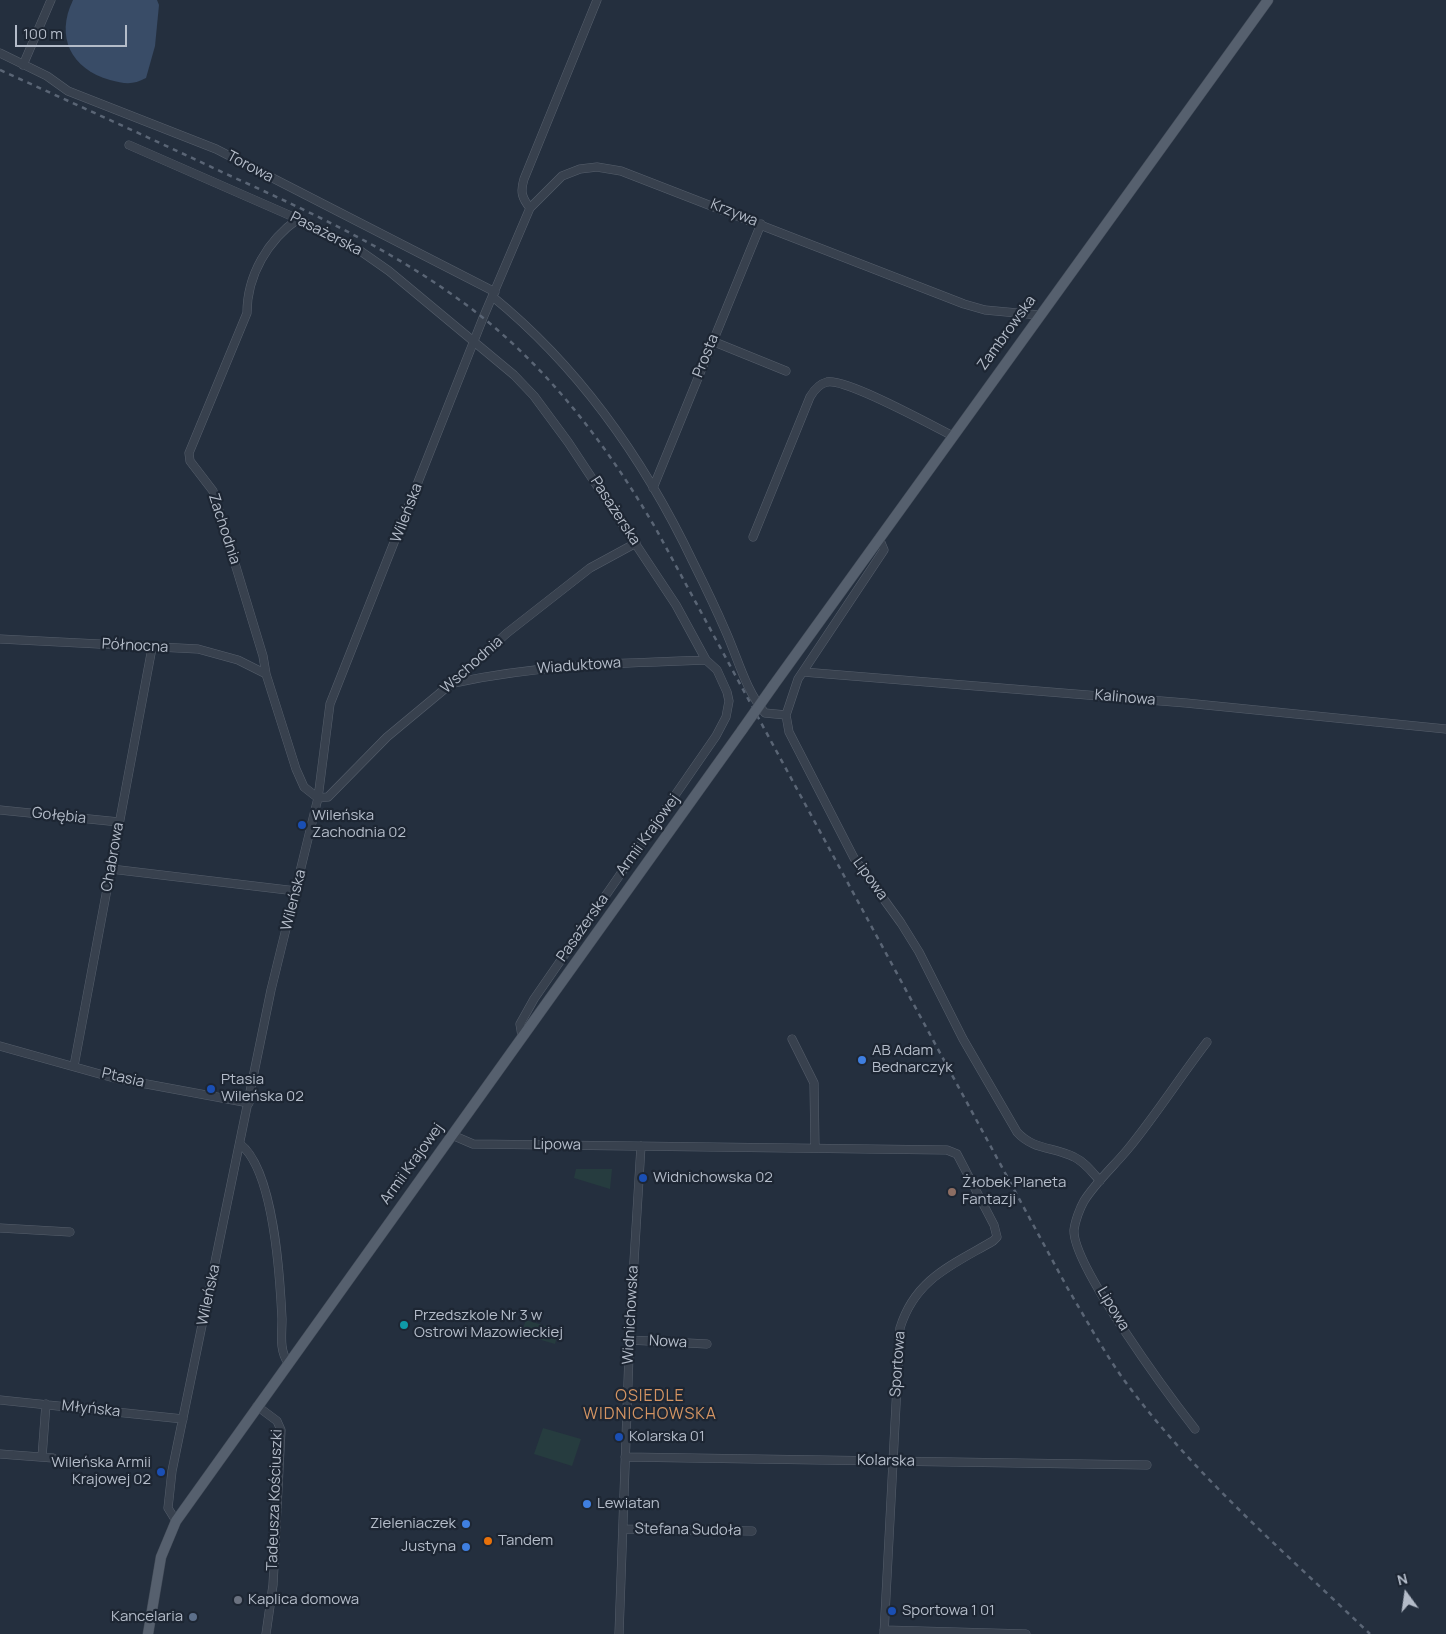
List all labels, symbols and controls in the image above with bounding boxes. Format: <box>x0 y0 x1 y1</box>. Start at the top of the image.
scale bar <box>18 15 130 47</box>
text: 100 m <box>23 23 63 44</box>
street label: Torowa <box>224 147 276 187</box>
street label: Krzywa <box>708 195 760 231</box>
street label: Pasażerska <box>287 208 365 260</box>
street label: Zambrowska <box>974 292 1040 374</box>
street label: Prosta <box>689 332 723 380</box>
street label: Pasażerska <box>586 473 644 549</box>
street label: Wileńska <box>387 481 427 545</box>
street label: Zachodnia <box>204 491 244 567</box>
street label: Wschodnia <box>437 632 507 698</box>
street label: Północna <box>101 635 169 657</box>
street label: Wiaduktowa <box>536 654 622 678</box>
street label: Kalinowa <box>1094 686 1156 710</box>
street label: Armii Krajowej <box>612 791 684 879</box>
street label: Gołębia <box>31 804 87 828</box>
place label: Wileńska Zachodnia 02 <box>312 807 406 842</box>
marker: Wileńska Zachodnia 02 <box>296 819 308 831</box>
street label: Chabrowa <box>98 821 128 893</box>
street label: Lipowa <box>849 854 891 904</box>
street label: Wileńska <box>278 868 310 932</box>
street label: Pasażerska <box>553 891 613 965</box>
place label: AB Adam Bednarczyk <box>872 1042 953 1077</box>
marker: AB Adam Bednarczyk <box>856 1054 868 1066</box>
street label: Ptasia <box>100 1064 146 1092</box>
place label: Ptasia Wileńska 02 <box>221 1071 304 1106</box>
marker: Ptasia Wileńska 02 <box>205 1083 217 1095</box>
street label: Armii Krajowej <box>376 1120 448 1208</box>
street label: Lipowa <box>533 1136 581 1154</box>
place label: Widnichowska 02 <box>653 1169 773 1187</box>
marker: Widnichowska 02 <box>637 1172 649 1184</box>
place label: Żłobek Planeta Fantazji <box>962 1174 1066 1209</box>
marker: Żłobek Planeta Fantazji <box>946 1186 958 1198</box>
street label: Wileńska <box>194 1263 224 1327</box>
street label: Widnichowska <box>619 1265 643 1365</box>
street label: Lipowa <box>1093 1284 1133 1334</box>
place label: Przedszkole Nr 3 w Ostrowi Mazowieckiej <box>414 1307 563 1342</box>
marker: Przedszkole Nr 3 w Ostrowi Mazowieckiej <box>398 1319 410 1331</box>
street label: Sportowa <box>887 1330 909 1398</box>
street label: Nowa <box>648 1332 688 1352</box>
district label: OSIEDLE WIDNICHOWSKA <box>582 1387 718 1425</box>
street label: Młyńska <box>61 1397 121 1421</box>
place label: Kolarska 01 <box>629 1428 705 1446</box>
street label: Tadeusza Kościuszki <box>264 1429 286 1571</box>
marker: Kolarska 01 <box>613 1431 625 1443</box>
street label: Kolarska <box>857 1451 915 1471</box>
place label: Wileńska Armii Krajowej 02 <box>51 1454 151 1489</box>
marker: Wileńska Armii Krajowej 02 <box>155 1466 167 1478</box>
place label: Lewiatan <box>597 1495 660 1513</box>
marker: Lewiatan <box>581 1498 593 1510</box>
place label: Zieleniaczek <box>370 1515 456 1533</box>
marker: Zieleniaczek <box>460 1518 472 1530</box>
street label: Stefana Sudoła <box>634 1520 742 1540</box>
place label: Tandem <box>498 1532 553 1550</box>
marker: Tandem <box>482 1535 494 1547</box>
place label: Justyna <box>401 1538 456 1556</box>
marker: Justyna <box>460 1541 472 1553</box>
north arrow <box>1381 1569 1431 1619</box>
text: N <box>1395 1569 1409 1589</box>
place label: Kaplica domowa <box>248 1591 359 1609</box>
marker: Kaplica domowa <box>232 1594 244 1606</box>
place label: Sportowa 1 01 <box>902 1602 995 1620</box>
marker: Sportowa 1 01 <box>886 1605 898 1617</box>
place label: Kancelaria <box>111 1608 183 1626</box>
marker: Kancelaria <box>187 1611 199 1623</box>

